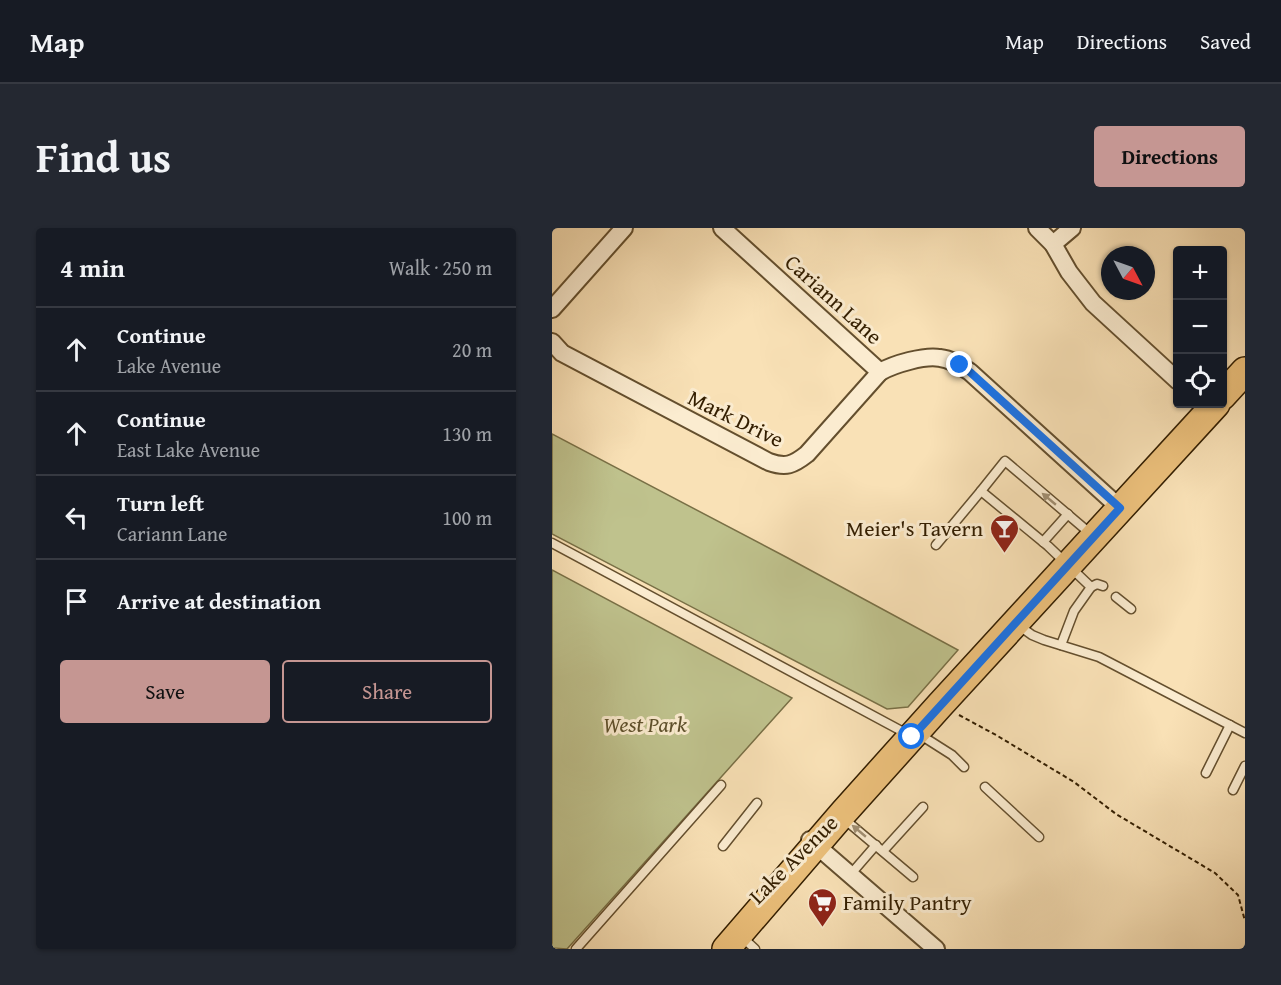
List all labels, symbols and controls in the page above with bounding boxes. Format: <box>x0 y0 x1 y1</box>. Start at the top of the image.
text: Map <box>30 21 84 62</box>
text: Map <box>1005 26 1044 57</box>
text: Directions <box>1077 26 1167 57</box>
text: Saved <box>1200 26 1251 57</box>
text: Find us <box>36 126 171 187</box>
button: Directions <box>1094 126 1245 187</box>
north arrow <box>1101 246 1155 300</box>
map controls <box>1173 246 1227 408</box>
button: + <box>1173 246 1227 300</box>
street label: Cariann Lane <box>778 247 890 351</box>
text: 4 min <box>60 248 125 287</box>
text: Walk · 250 m <box>389 253 492 282</box>
button: − <box>1173 300 1227 354</box>
text: Continue <box>117 319 206 351</box>
icon: ahead <box>60 333 93 366</box>
text: 20 m <box>452 335 492 364</box>
text: Lake Avenue <box>117 351 221 380</box>
route end <box>946 351 972 377</box>
button: locate <box>1173 354 1227 408</box>
street label: Mark Drive <box>683 381 789 455</box>
text: Continue <box>117 403 206 435</box>
icon: ahead <box>60 417 93 450</box>
text: 130 m <box>442 419 492 448</box>
text: East Lake Avenue <box>117 435 260 464</box>
text: Turn left <box>117 487 204 519</box>
one-way arrow <box>1042 493 1057 506</box>
icon: left <box>60 501 93 534</box>
text: 100 m <box>442 503 492 532</box>
place label: Meier's Tavern <box>846 512 984 544</box>
bar icon: Meier's Tavern <box>988 512 1020 554</box>
text: Cariann Lane <box>117 519 227 548</box>
icon: arrive <box>60 585 93 618</box>
text: Arrive at destination <box>117 585 321 617</box>
button: Save <box>60 660 270 723</box>
button: Share <box>282 660 492 723</box>
park label: West Park <box>603 708 688 740</box>
route start <box>898 723 924 749</box>
street label: Lake Avenue <box>741 807 845 911</box>
one-way arrow <box>851 824 867 837</box>
supermarket icon: Family Pantry <box>806 886 838 928</box>
place label: Family Pantry <box>843 886 972 918</box>

